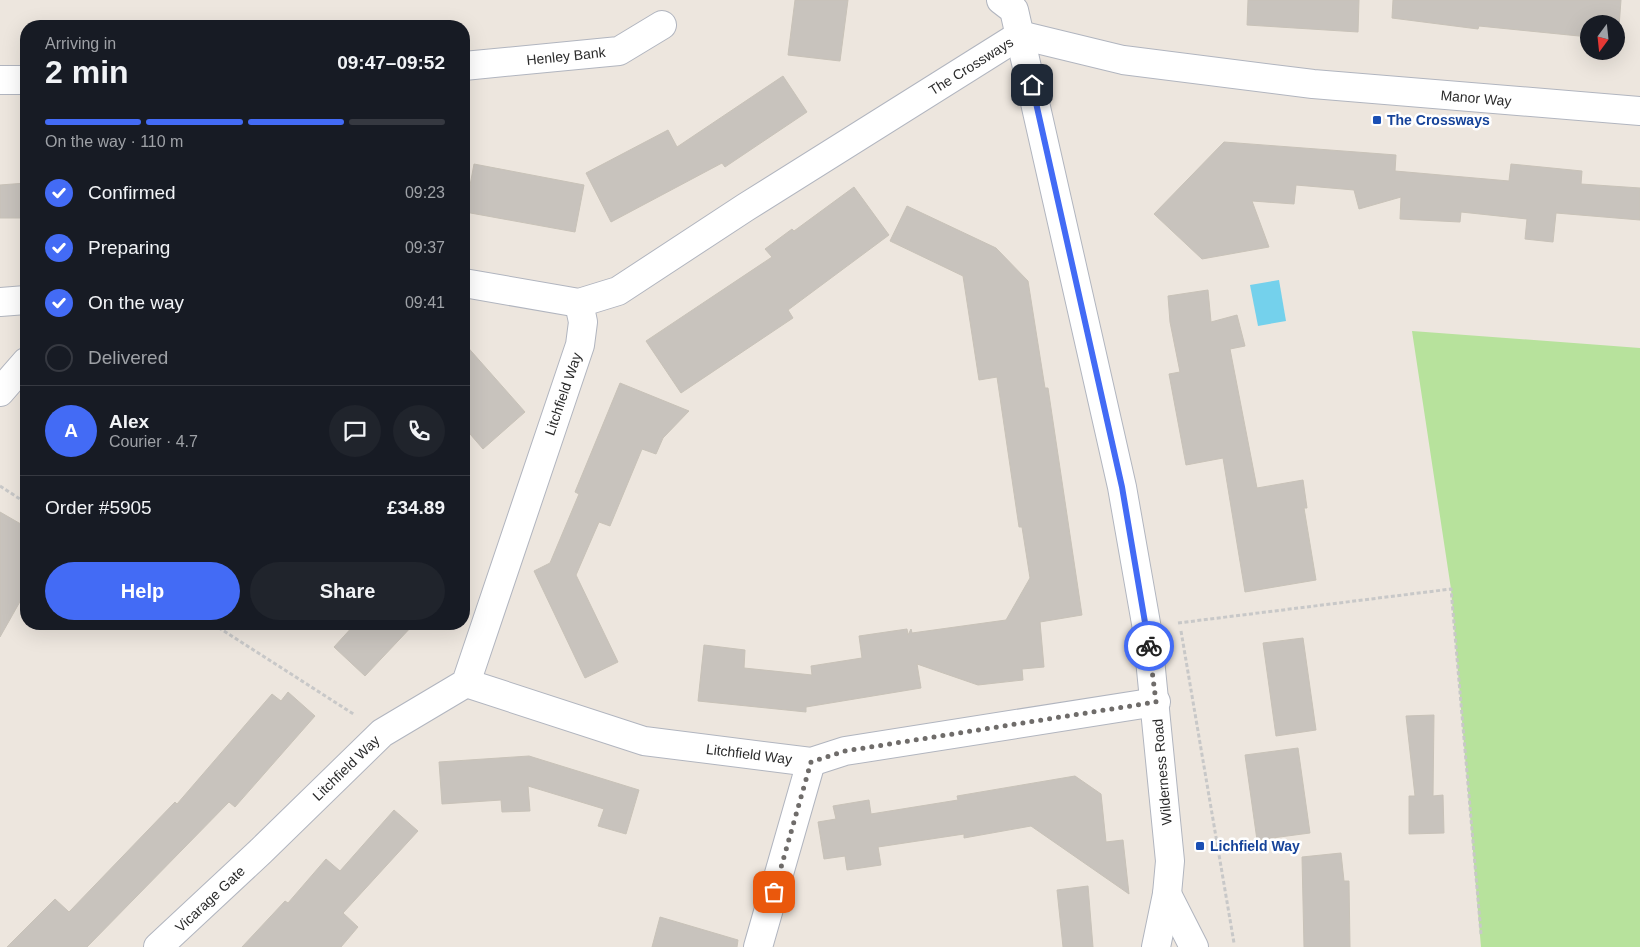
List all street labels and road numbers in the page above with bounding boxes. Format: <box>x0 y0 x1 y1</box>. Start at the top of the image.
street label: The Crossways <box>926 34 1016 98</box>
street label: Henley Bank <box>526 44 607 68</box>
street label: Manor Way <box>1440 87 1512 109</box>
street label: Litchfield Way <box>541 350 585 438</box>
street label: Wilderness Road <box>1149 718 1175 826</box>
street label: Litchfield Way <box>309 732 383 804</box>
street label: Litchfield Way <box>705 741 793 767</box>
street label: Vicarage Gate <box>172 863 248 935</box>

